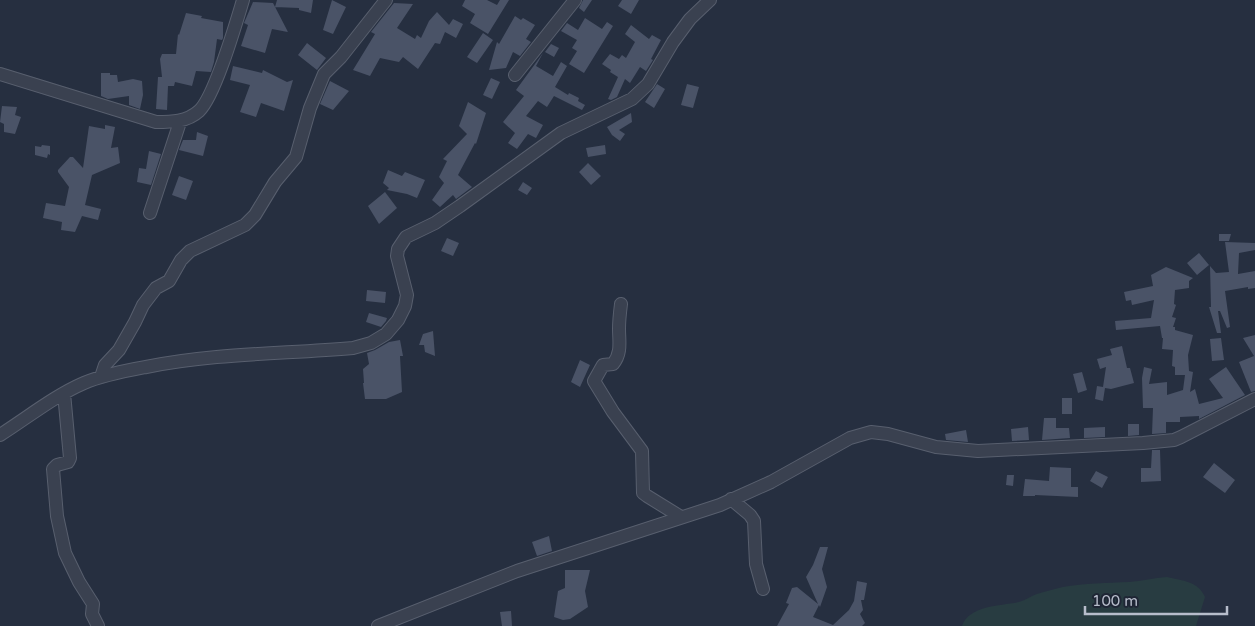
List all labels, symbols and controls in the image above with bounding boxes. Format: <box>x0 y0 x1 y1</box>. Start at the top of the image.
scale bar <box>1085 584 1228 616</box>
text: 100 m <box>1092 592 1138 610</box>

